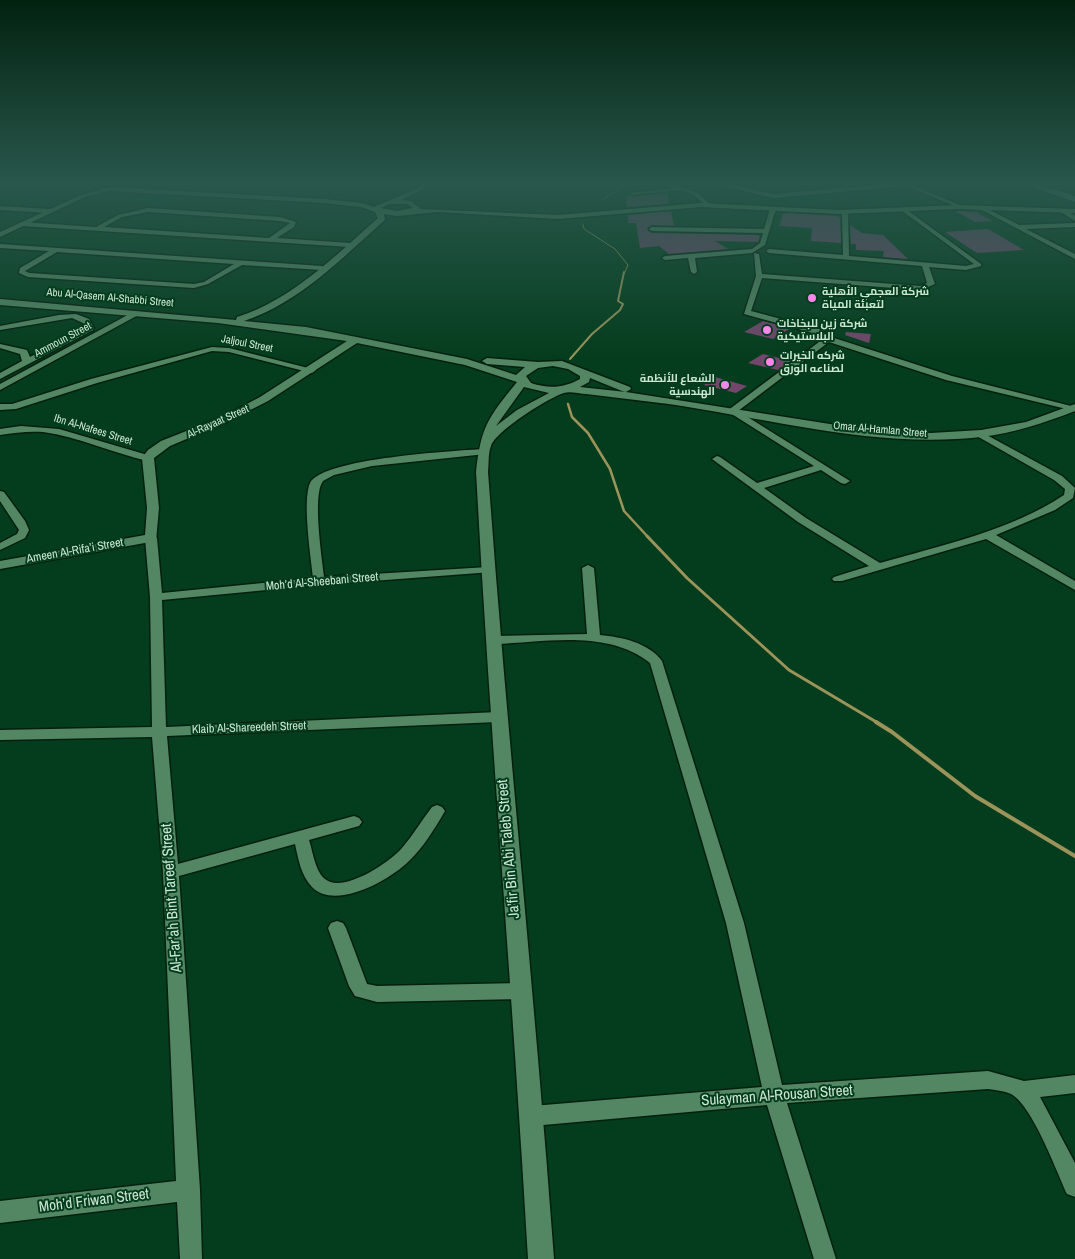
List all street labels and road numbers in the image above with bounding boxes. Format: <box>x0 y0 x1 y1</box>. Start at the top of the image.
street label: Abu Al-Qasem Al-Shabbi Street <box>46 286 174 310</box>
street label: Ammoun Street <box>32 319 94 361</box>
street label: Jaljoul Street <box>220 333 274 355</box>
street label: Al-Rayaat Street <box>185 403 251 441</box>
street label: Ibn Al-Nafees Street <box>52 412 134 448</box>
street label: Omar Al-Hamlan Street <box>833 419 927 441</box>
street label: Ameen Al-Rifa’i Street <box>26 535 124 567</box>
street label: Moh’d Al-Sheebani Street <box>265 570 379 594</box>
street label: Klaib Al-Shareedeh Street <box>192 719 306 737</box>
street label: Ja’fir Bin Abi Taleb Street <box>494 779 524 919</box>
street label: Al-Far’ah Bint Tareef Street <box>158 823 186 973</box>
street label: Sulayman Al-Rousan Street <box>701 1082 853 1110</box>
street label: Moh’d Friwan Street <box>38 1185 150 1217</box>

